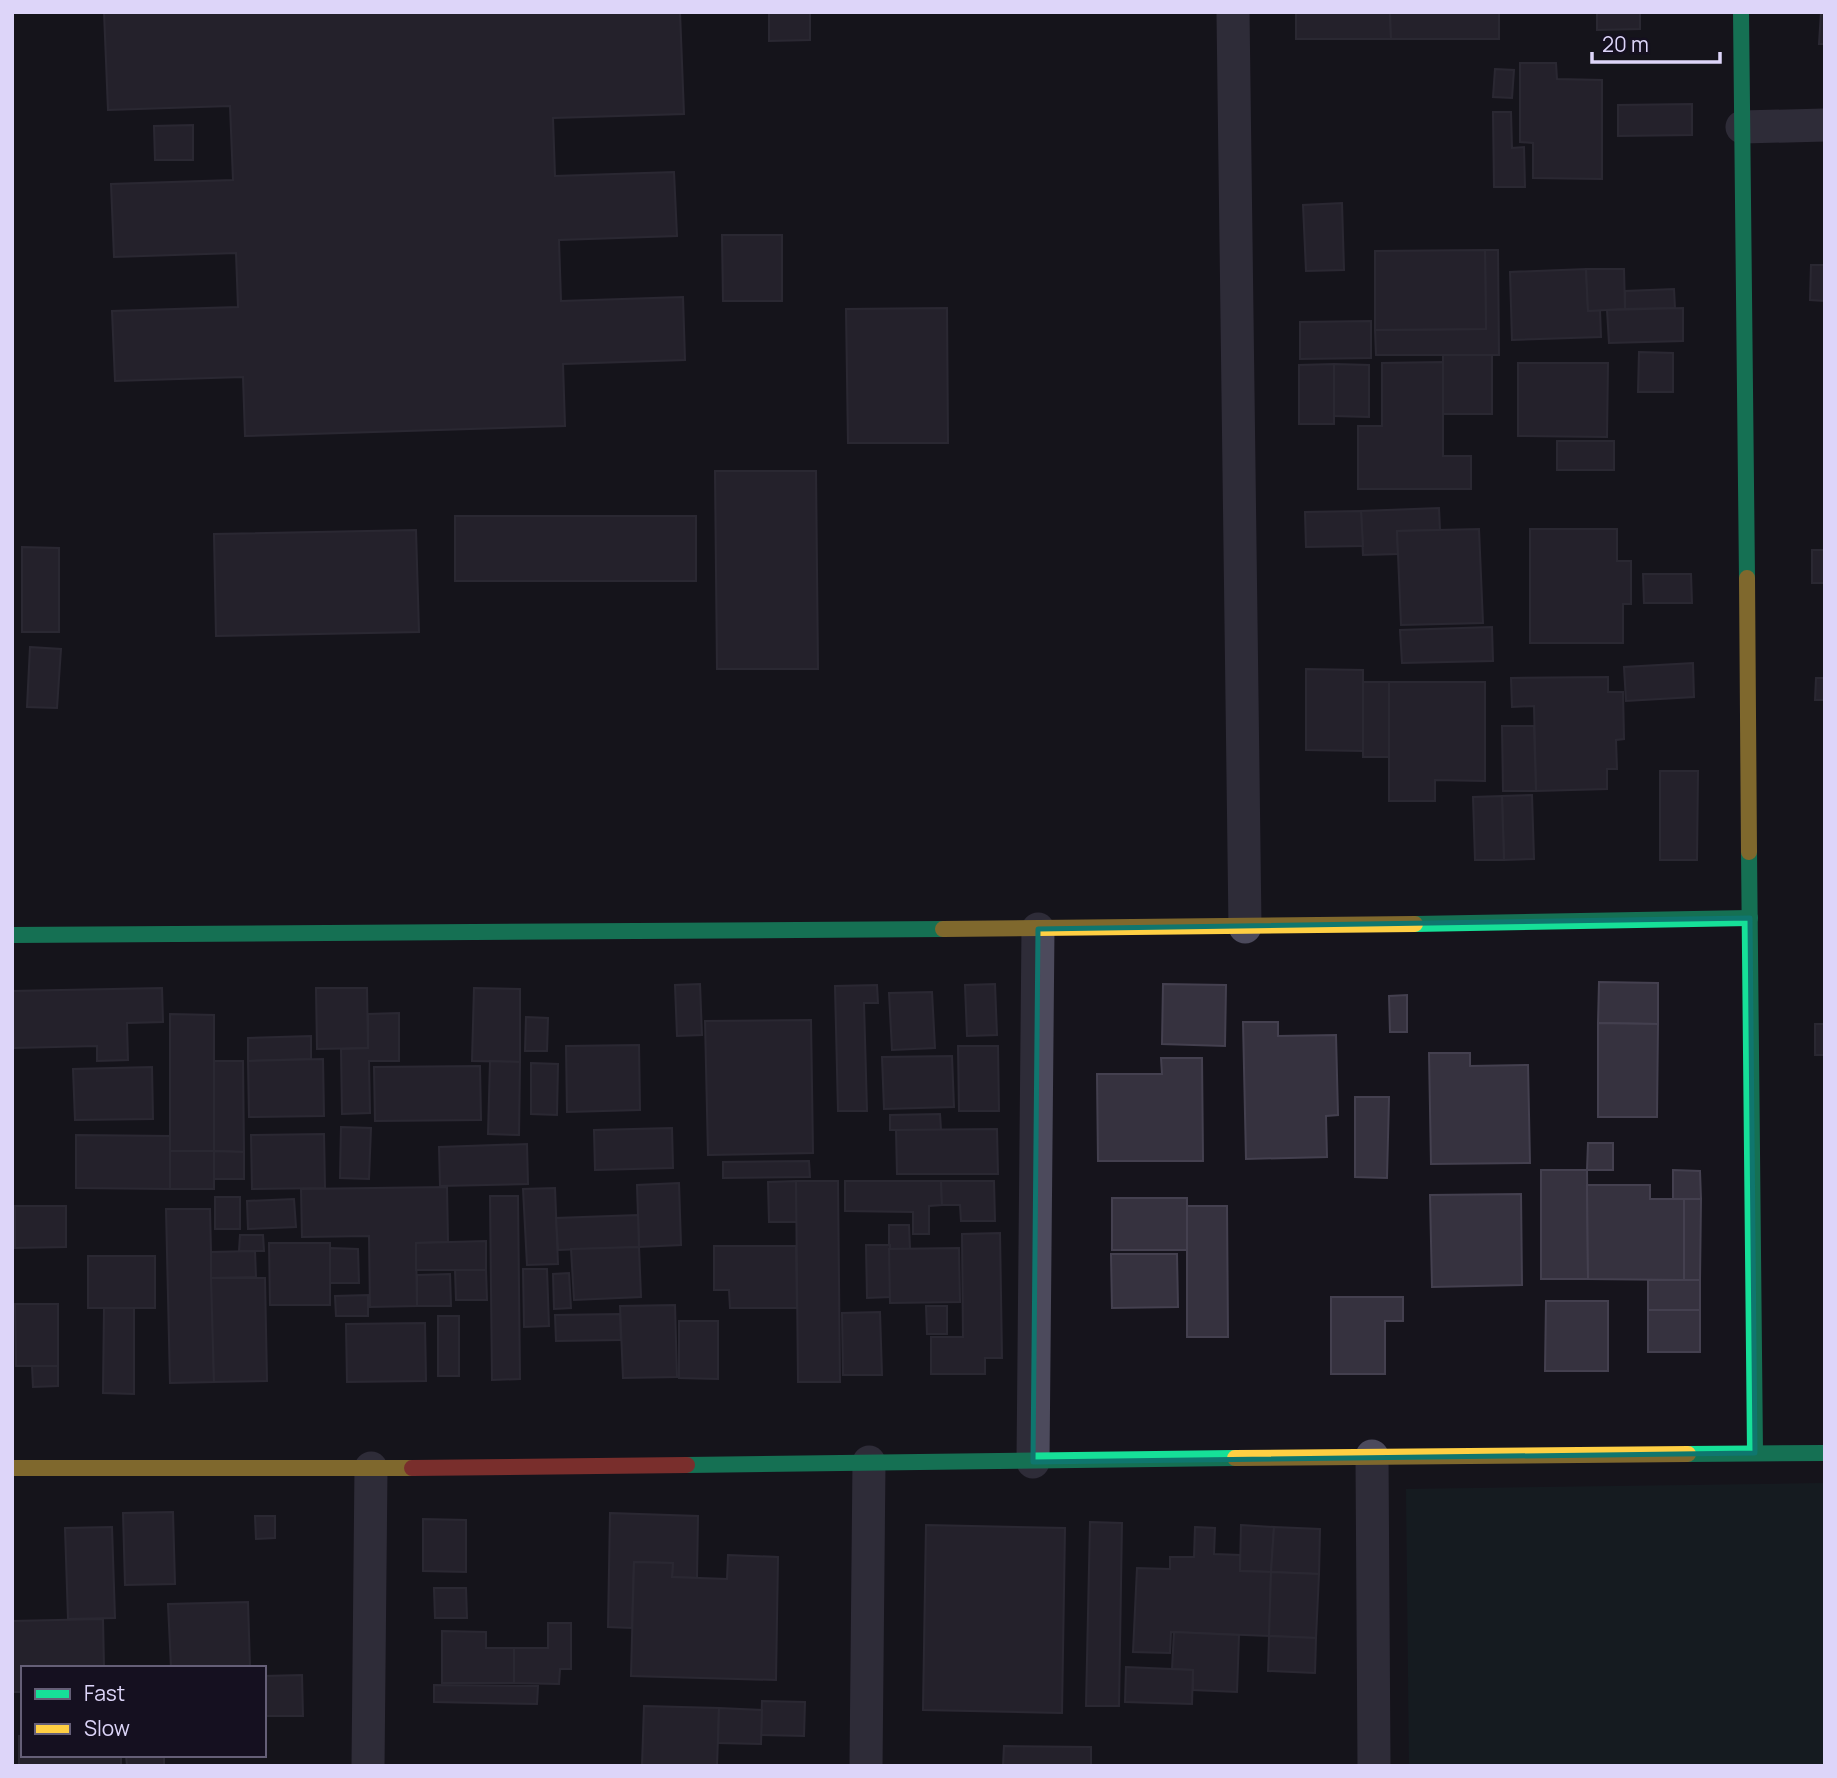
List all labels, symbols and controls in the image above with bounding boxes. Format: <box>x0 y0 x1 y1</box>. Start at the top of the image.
scale bar <box>1592 21 1720 65</box>
text: 20 m <box>1602 30 1649 58</box>
legend <box>21 1666 266 1757</box>
text: Fast <box>84 1679 125 1707</box>
text: Slow <box>84 1714 130 1742</box>

